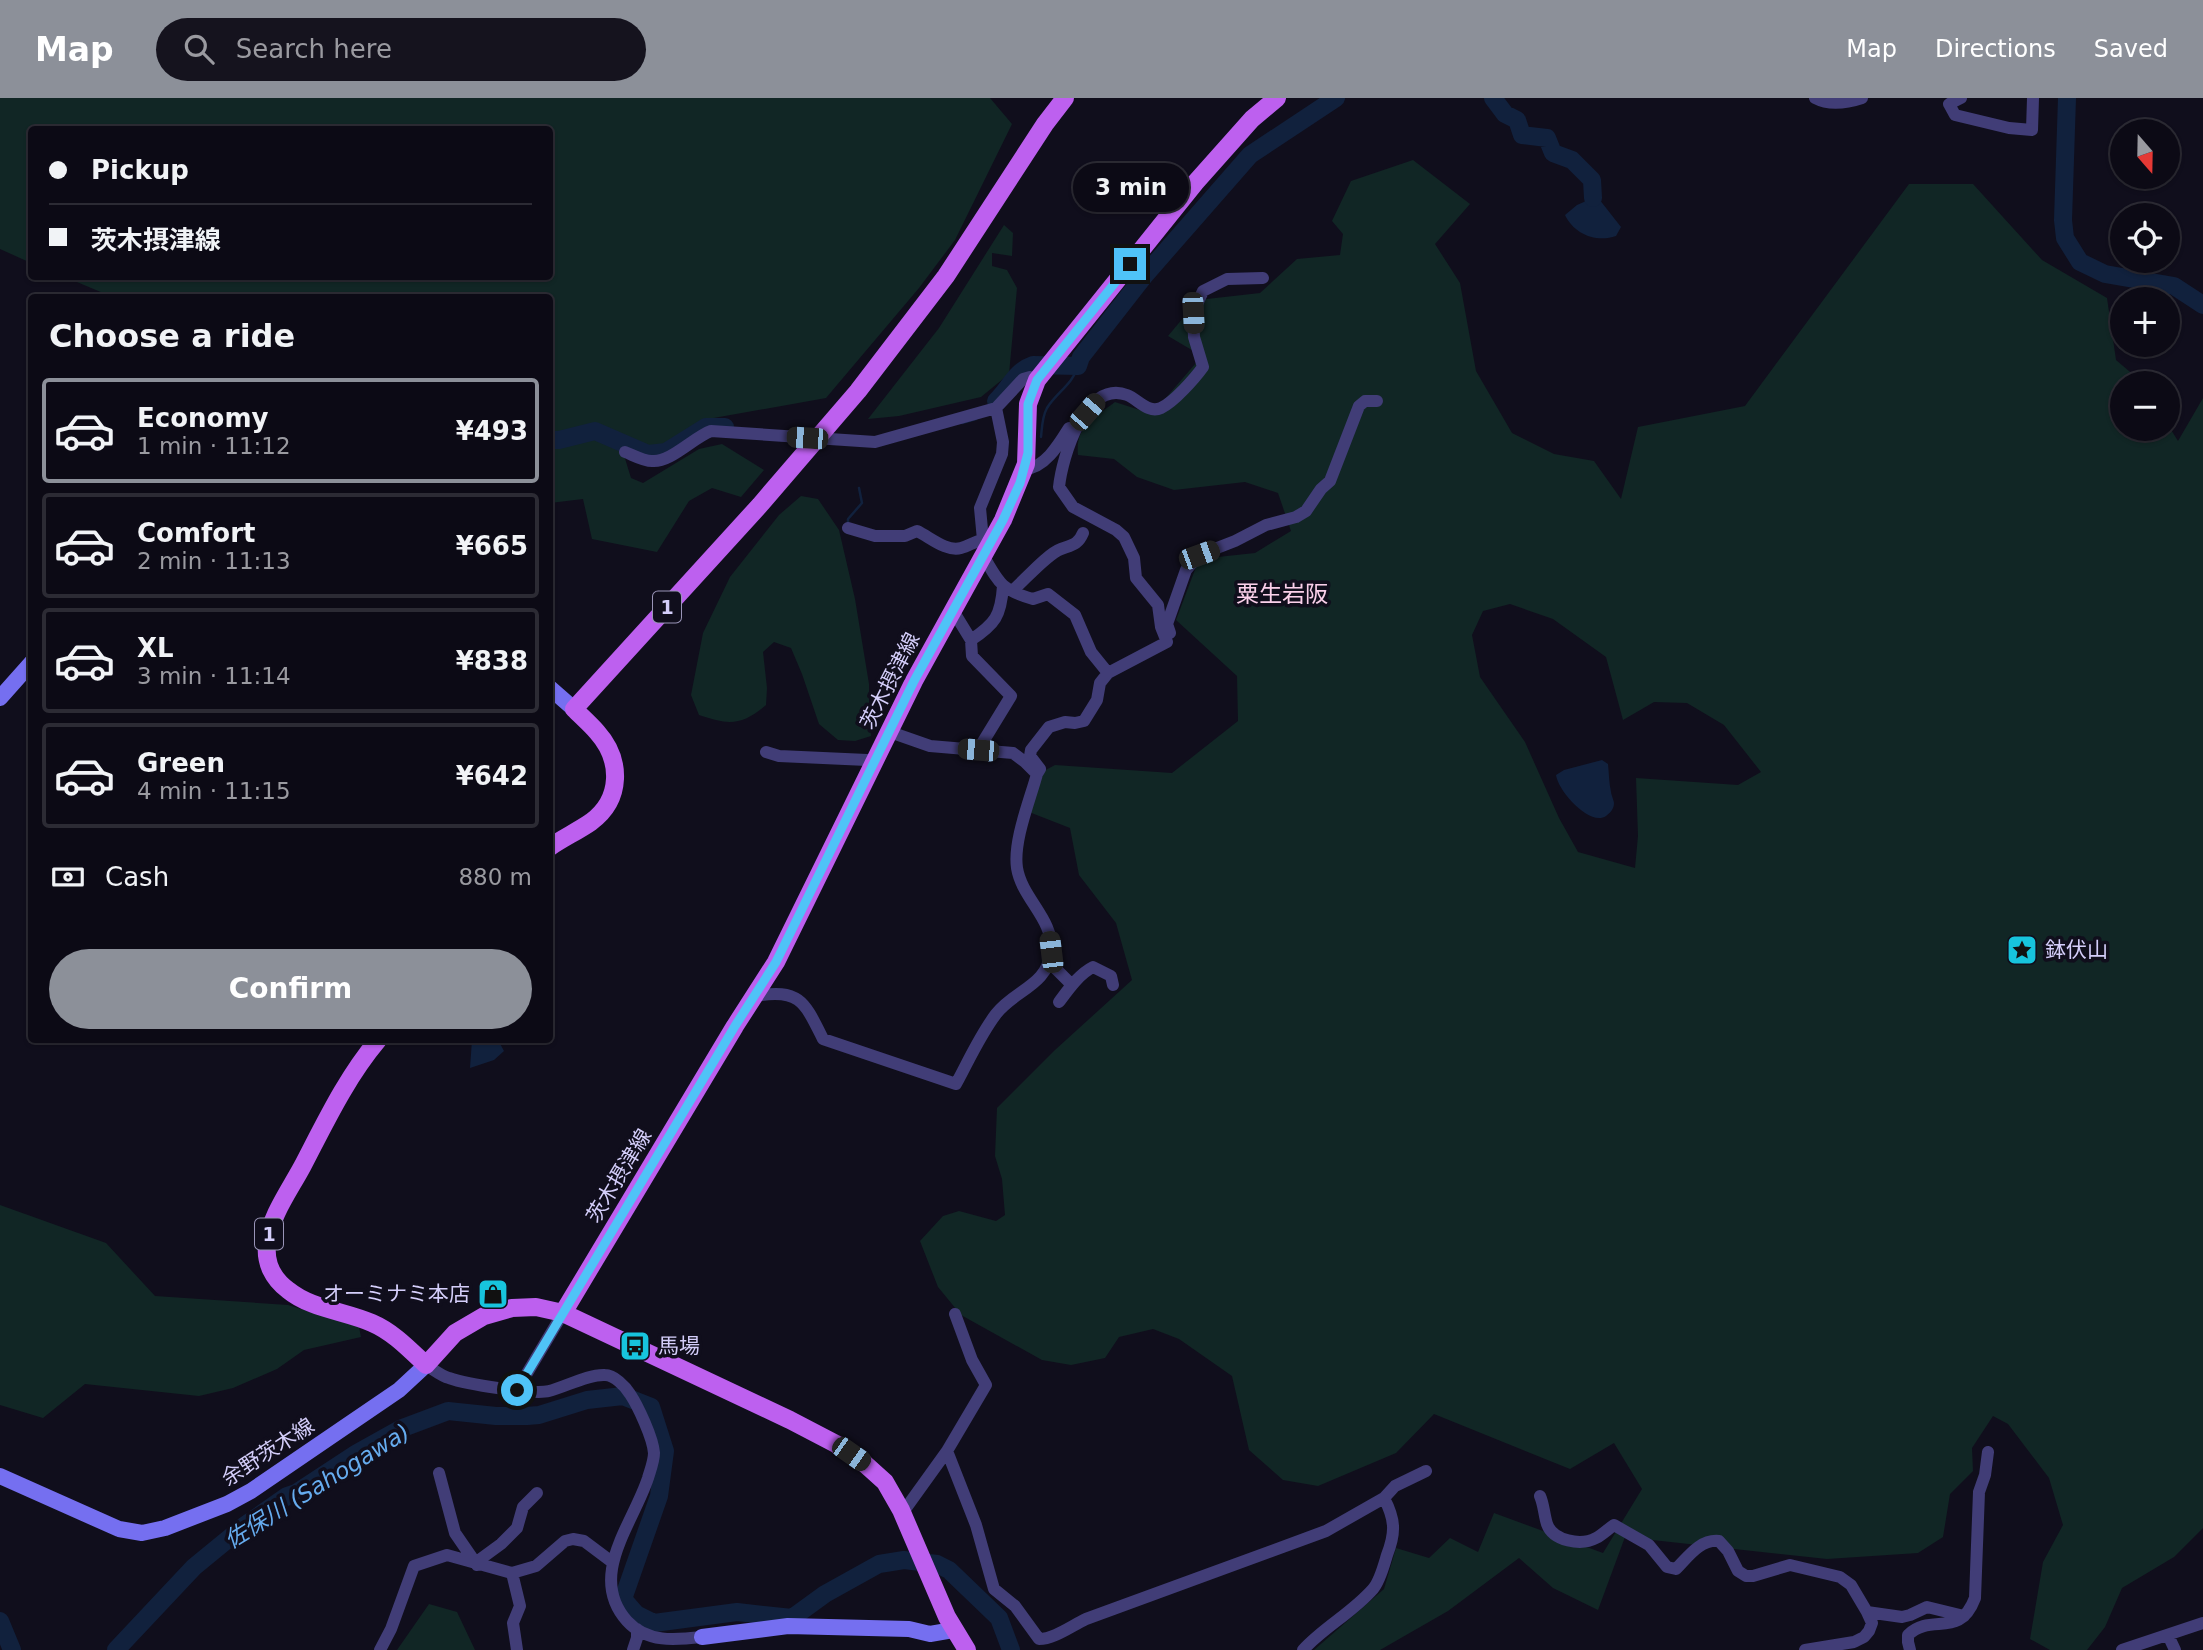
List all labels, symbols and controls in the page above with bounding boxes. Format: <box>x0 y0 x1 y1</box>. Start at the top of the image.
search box <box>156 18 646 81</box>
text: Map <box>35 30 114 69</box>
icon: search <box>180 30 218 68</box>
text: Search here <box>236 34 392 64</box>
text: Map <box>1846 35 1897 63</box>
text: Directions <box>1935 35 2056 63</box>
text: Saved <box>2094 35 2168 63</box>
north arrow <box>2110 119 2180 189</box>
map controls <box>2110 119 2180 441</box>
text: Pickup <box>91 155 189 185</box>
callout: 3 min <box>1072 162 1188 212</box>
text: 3 min <box>1095 174 1167 200</box>
button: locate <box>2110 203 2180 273</box>
text: 茨木摂津線 <box>91 225 221 255</box>
route end <box>1114 248 1146 280</box>
button: + <box>2110 287 2180 357</box>
car <box>1182 291 1205 335</box>
text: Choose a ride <box>49 317 295 355</box>
button: − <box>2110 371 2180 441</box>
car <box>1066 389 1109 435</box>
icon: car <box>53 399 116 462</box>
text: Economy <box>137 403 268 433</box>
text: ¥493 <box>456 416 528 446</box>
car <box>786 426 829 450</box>
text: 1 min · 11:12 <box>137 433 291 459</box>
icon: car <box>53 514 116 577</box>
text: Comfort <box>137 518 255 548</box>
text: ¥665 <box>456 531 528 561</box>
car <box>1176 538 1223 572</box>
text: 2 min · 11:13 <box>137 548 291 574</box>
district label: 粟生岩阪 <box>1236 581 1328 607</box>
road number: 1 <box>653 592 681 622</box>
icon: car <box>53 629 116 692</box>
street label: 茨木摂津線 <box>855 629 925 733</box>
text: XL <box>137 633 174 663</box>
text: ¥838 <box>456 646 528 676</box>
text: 3 min · 11:14 <box>137 663 291 689</box>
car <box>957 738 1000 762</box>
icon: car <box>53 744 116 807</box>
text: Green <box>137 748 225 778</box>
text: ¥642 <box>456 761 528 791</box>
text: 4 min · 11:15 <box>137 778 291 804</box>
icon: cash <box>49 858 87 896</box>
text: Cash <box>105 862 169 892</box>
text: 880 m <box>458 864 532 890</box>
car <box>1039 930 1064 974</box>
place icon: 鉢伏山 <box>2005 933 2039 967</box>
place label: 鉢伏山 <box>2045 938 2108 962</box>
button: Confirm <box>49 949 532 1029</box>
street label: 茨木摂津線 <box>582 1125 656 1227</box>
road number: 1 <box>255 1218 283 1250</box>
shop icon: オーミナミ本店 <box>476 1277 510 1311</box>
place label: オーミナミ本店 <box>323 1282 470 1306</box>
bus stop icon: 馬場 <box>618 1329 652 1363</box>
place label: 馬場 <box>658 1334 700 1358</box>
route start <box>501 1374 533 1406</box>
street label: 余野茨木線 <box>217 1413 319 1491</box>
water label: 佐保川 (Sahogawa) <box>220 1418 414 1554</box>
car <box>828 1433 875 1475</box>

